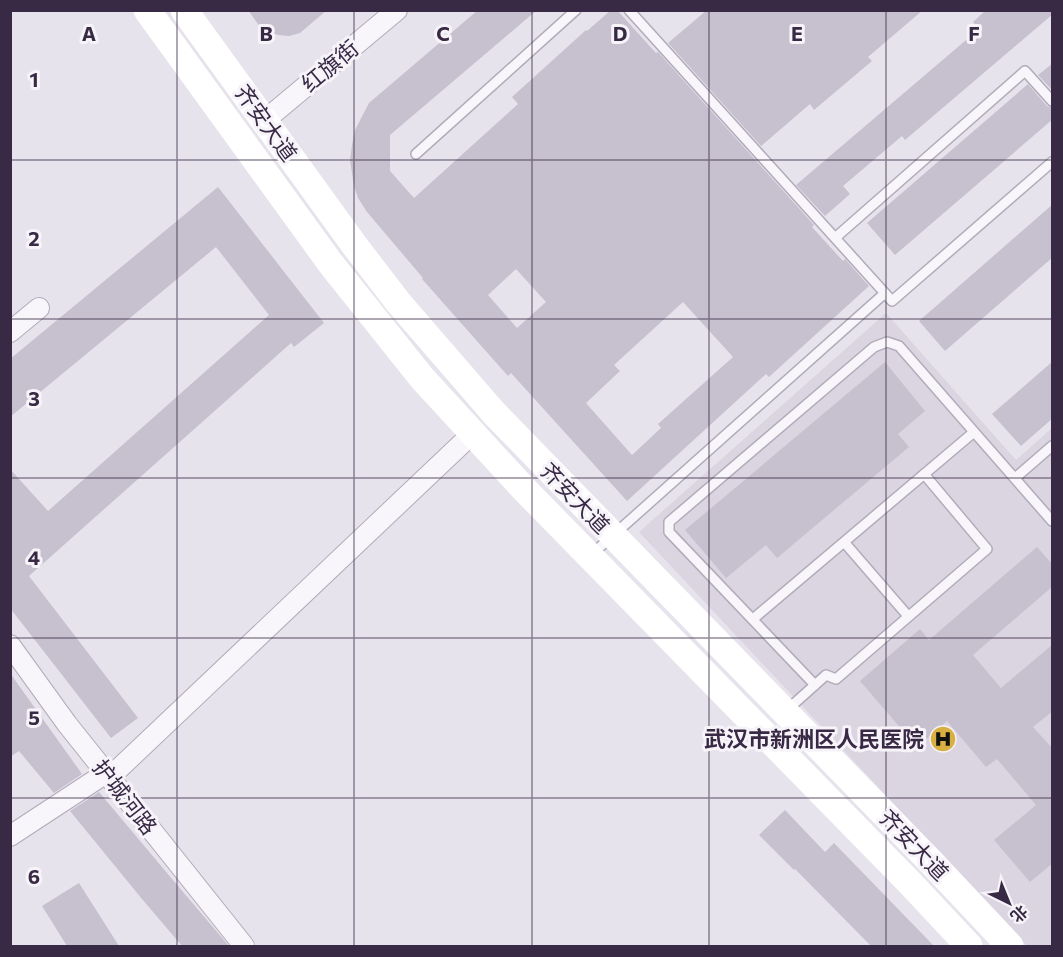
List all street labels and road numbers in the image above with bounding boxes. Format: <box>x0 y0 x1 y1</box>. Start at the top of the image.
street label: 红旗街 <box>296 34 364 97</box>
street label: 齐安大道 <box>230 79 303 166</box>
street label: 齐安大道 <box>535 457 616 539</box>
street label: 护城河路 <box>88 754 163 840</box>
street label: 齐安大道 <box>874 804 955 886</box>

